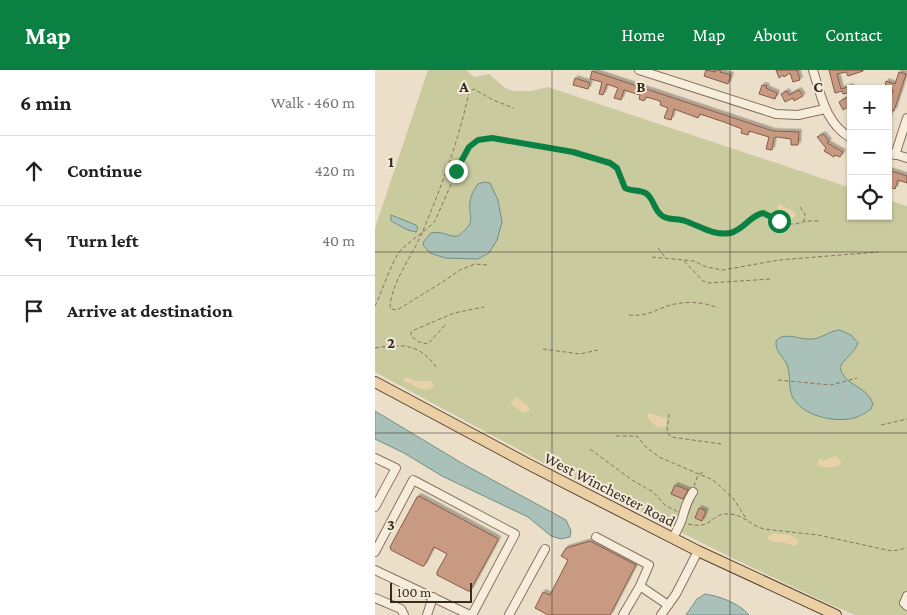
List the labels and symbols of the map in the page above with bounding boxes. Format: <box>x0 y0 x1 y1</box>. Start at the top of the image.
text: A <box>458 78 469 95</box>
text: B <box>636 78 646 95</box>
text: C <box>813 78 823 95</box>
text: 1 <box>388 153 394 170</box>
route end <box>445 160 468 183</box>
route start <box>768 210 791 233</box>
text: 2 <box>387 334 395 351</box>
street label: West Winchester Road <box>541 449 679 530</box>
text: 3 <box>387 516 395 533</box>
scale bar <box>390 580 473 603</box>

